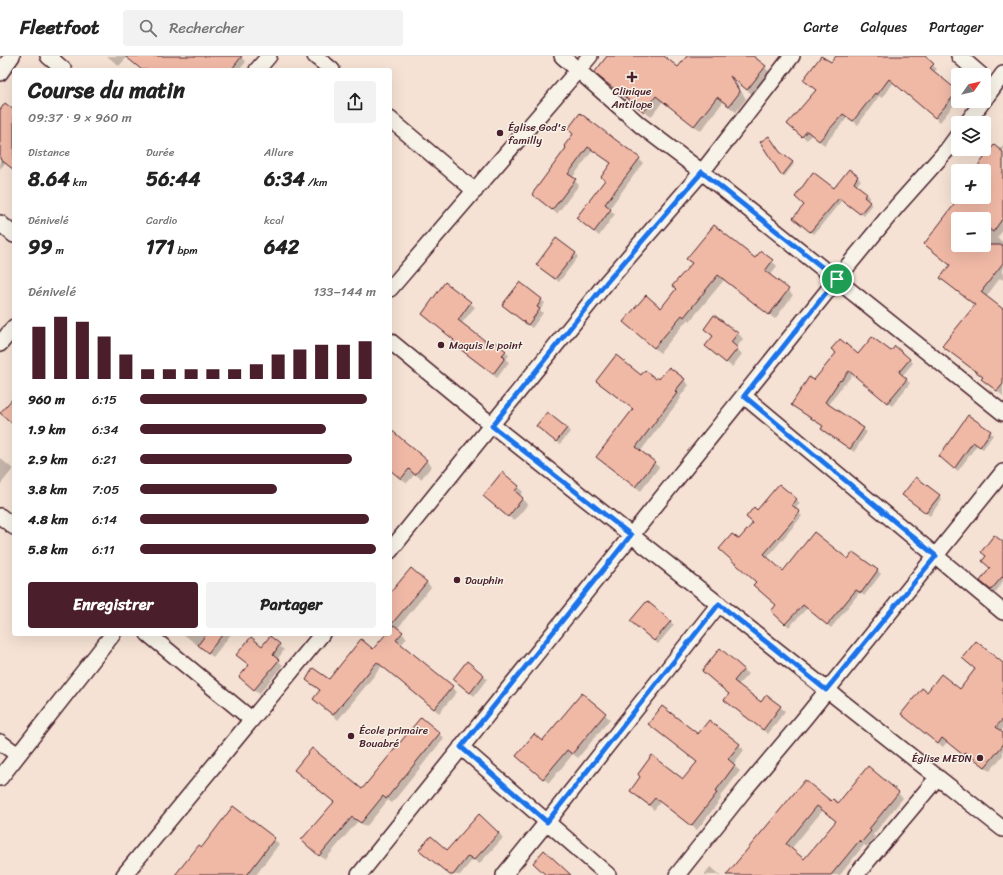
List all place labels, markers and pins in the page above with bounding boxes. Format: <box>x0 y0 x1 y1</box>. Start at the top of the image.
marker: Clinique Antilope <box>626 71 638 83</box>
place label: Clinique Antilope <box>611 82 653 114</box>
place label: Église God's familly <box>508 118 567 150</box>
marker: Église God's familly <box>495 128 505 138</box>
pin <box>820 262 854 296</box>
place label: Maquis le point <box>449 336 523 355</box>
marker: Maquis le point <box>436 340 446 350</box>
place label: Dauphin <box>465 571 504 590</box>
marker: Dauphin <box>452 575 462 585</box>
place label: École primaire Bouabré <box>359 721 429 753</box>
marker: École primaire Bouabré <box>346 731 356 741</box>
place label: Église MEDN <box>912 749 972 768</box>
marker: Église MEDN <box>975 753 985 763</box>

